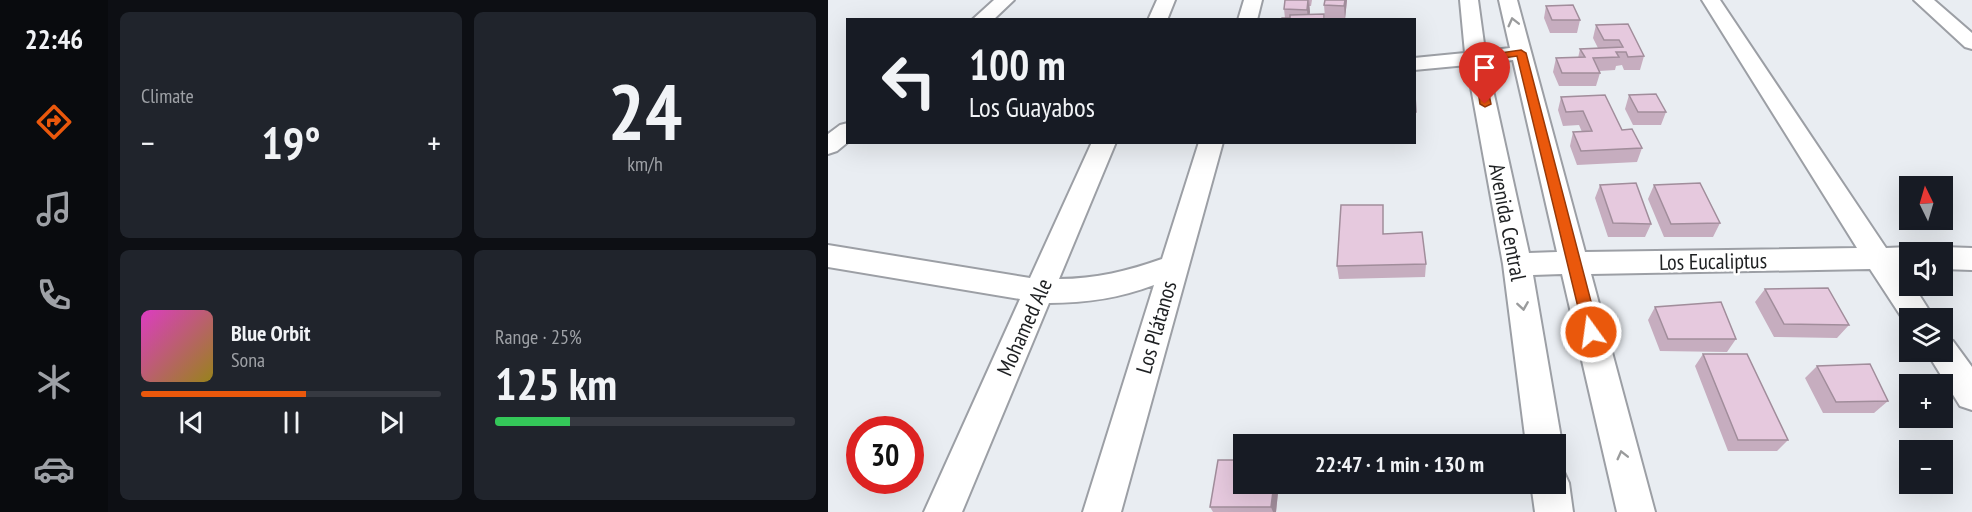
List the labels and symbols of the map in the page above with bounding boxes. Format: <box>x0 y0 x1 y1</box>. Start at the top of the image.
one-way arrow <box>1508 17 1521 27</box>
pin <box>1459 42 1510 104</box>
street label: Avenida Central <box>1483 161 1533 284</box>
north arrow <box>1899 176 1953 230</box>
street label: Los Eucaliptus <box>1659 246 1767 276</box>
street label: Mohamed Ale <box>990 274 1058 380</box>
street label: Los Plátanos <box>1129 277 1183 377</box>
one-way arrow <box>1516 300 1529 310</box>
position arrow <box>1559 300 1623 364</box>
speed limit sign: 30 <box>846 416 924 494</box>
one-way arrow <box>1616 450 1629 460</box>

